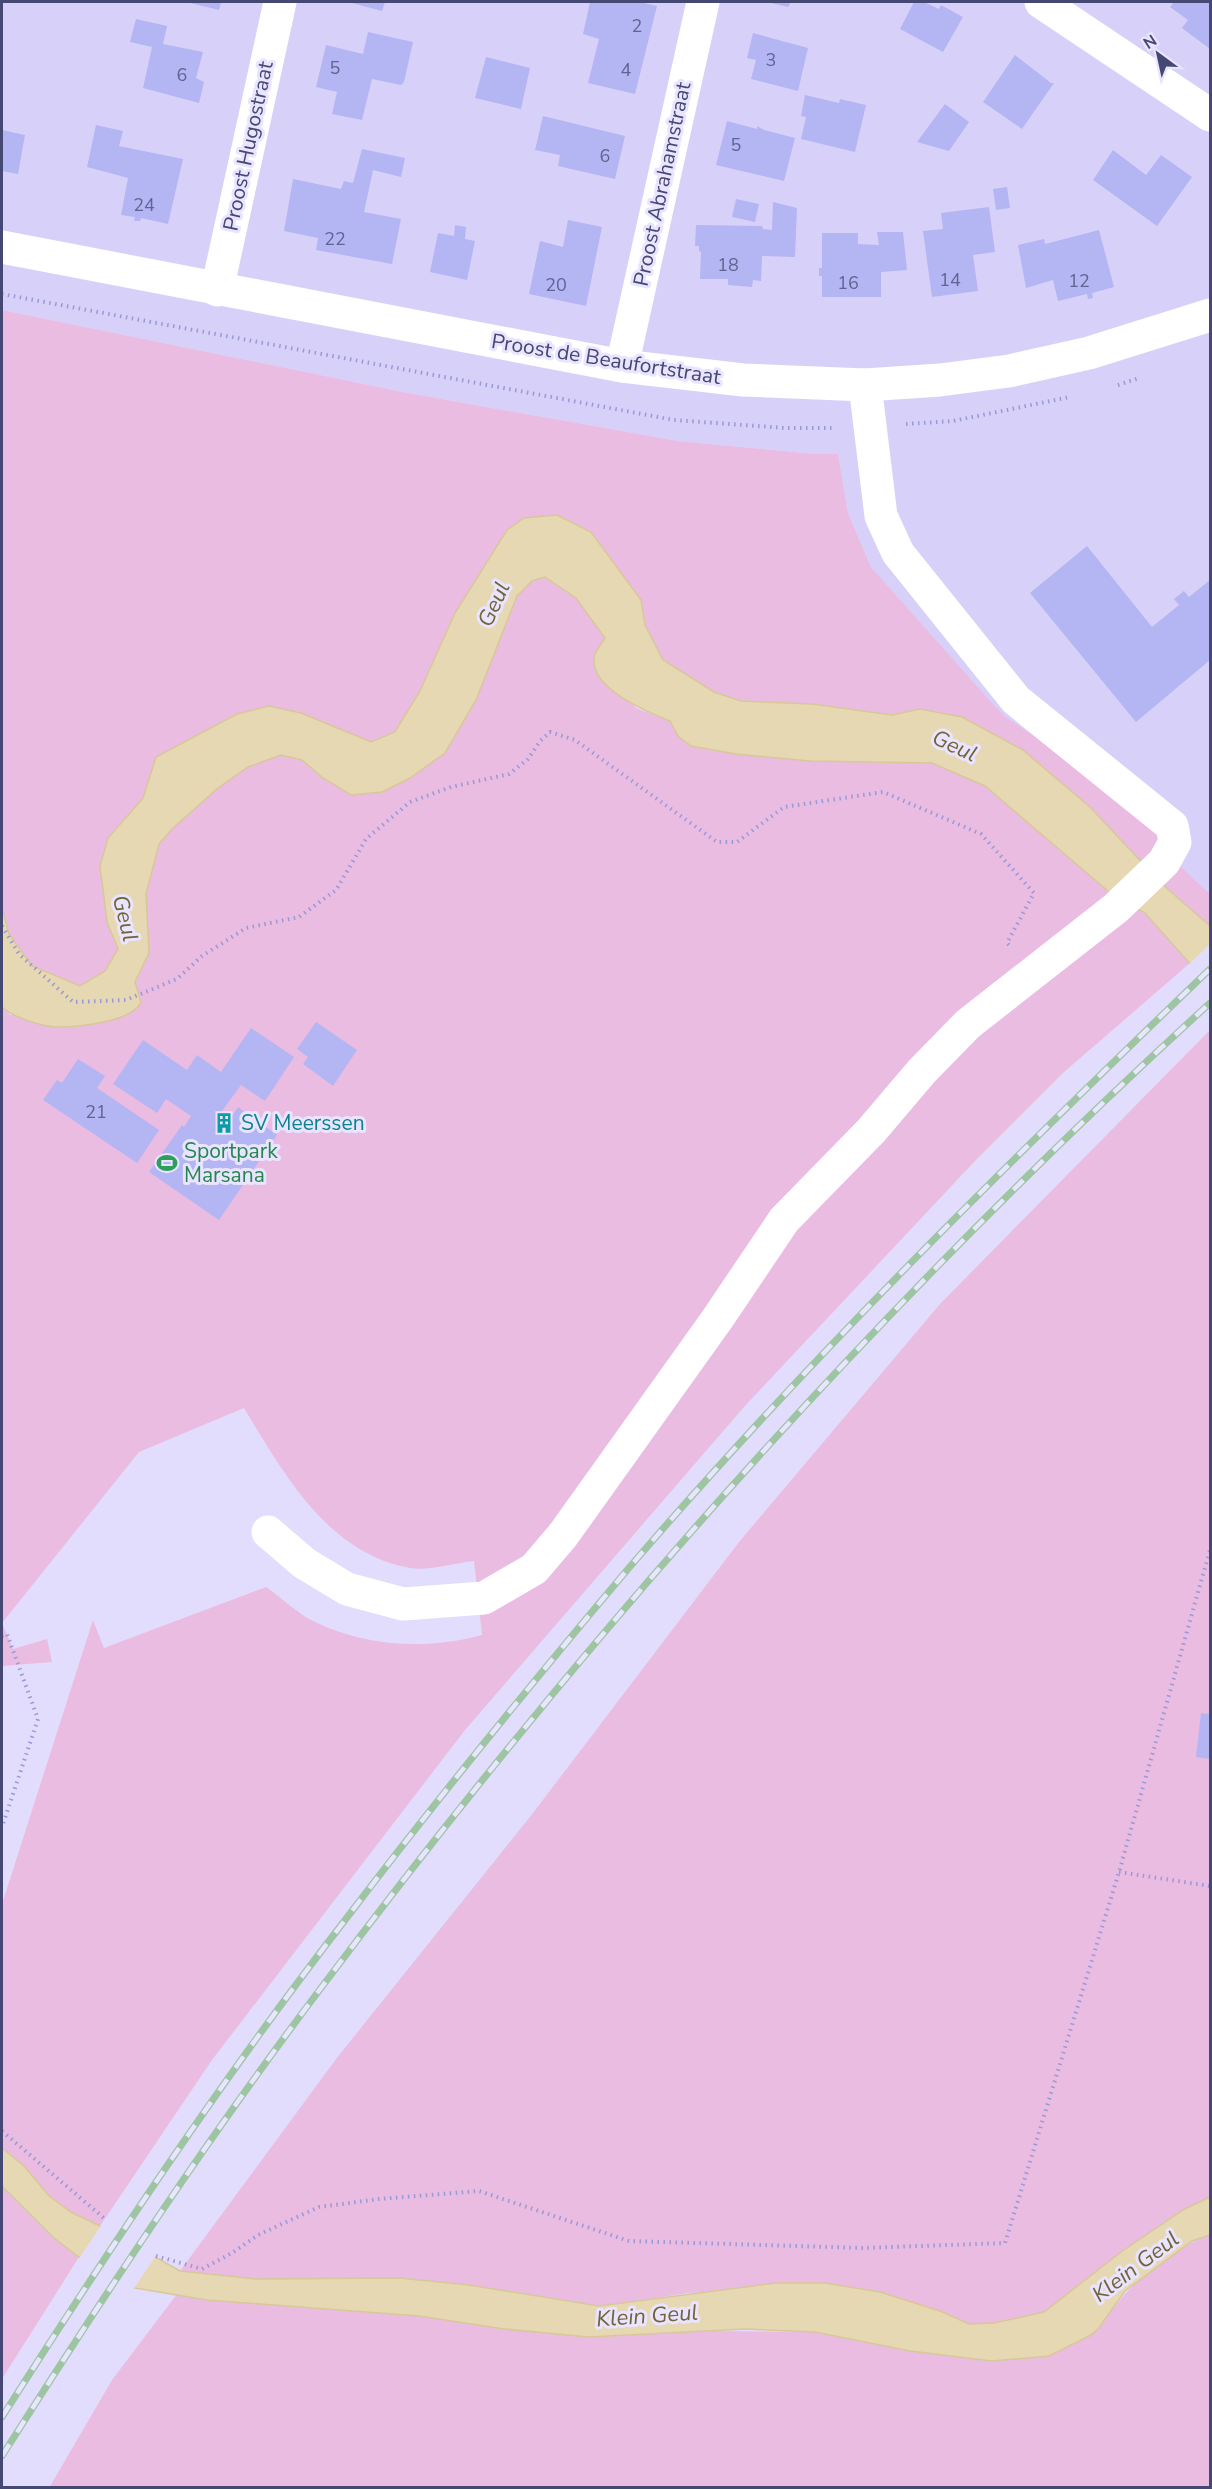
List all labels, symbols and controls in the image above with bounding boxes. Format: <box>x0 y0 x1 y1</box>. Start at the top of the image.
house number: 2 <box>632 14 642 38</box>
north arrow <box>1128 24 1188 84</box>
text: N <box>1139 30 1161 55</box>
house number: 3 <box>766 48 776 72</box>
house number: 5 <box>330 56 340 80</box>
street label: Proost Hugostraat <box>216 58 280 233</box>
house number: 4 <box>621 58 632 82</box>
house number: 6 <box>177 63 187 87</box>
street label: Proost Abrahamstraat <box>627 79 697 289</box>
house number: 5 <box>731 133 741 157</box>
house number: 6 <box>600 144 610 168</box>
house number: 24 <box>133 193 155 217</box>
house number: 22 <box>324 227 346 251</box>
house number: 18 <box>717 253 739 277</box>
house number: 14 <box>939 268 961 292</box>
house number: 12 <box>1068 269 1090 293</box>
house number: 16 <box>837 271 859 295</box>
house number: 20 <box>545 273 567 297</box>
street label: Proost de Beaufortstraat <box>489 327 723 391</box>
water label: Geul <box>470 577 517 632</box>
water label: Geul <box>927 722 982 769</box>
water label: Geul <box>105 892 145 944</box>
house number: 21 <box>85 1100 107 1124</box>
place label: SV Meerssen <box>241 1109 365 1137</box>
building icon: SV Meerssen <box>212 1111 236 1135</box>
place label: Sportpark Marsana <box>184 1137 278 1189</box>
sports icon: Sportpark Marsana <box>155 1151 179 1175</box>
water label: Klein Geul <box>1086 2224 1185 2309</box>
water label: Klein Geul <box>595 2297 699 2335</box>

